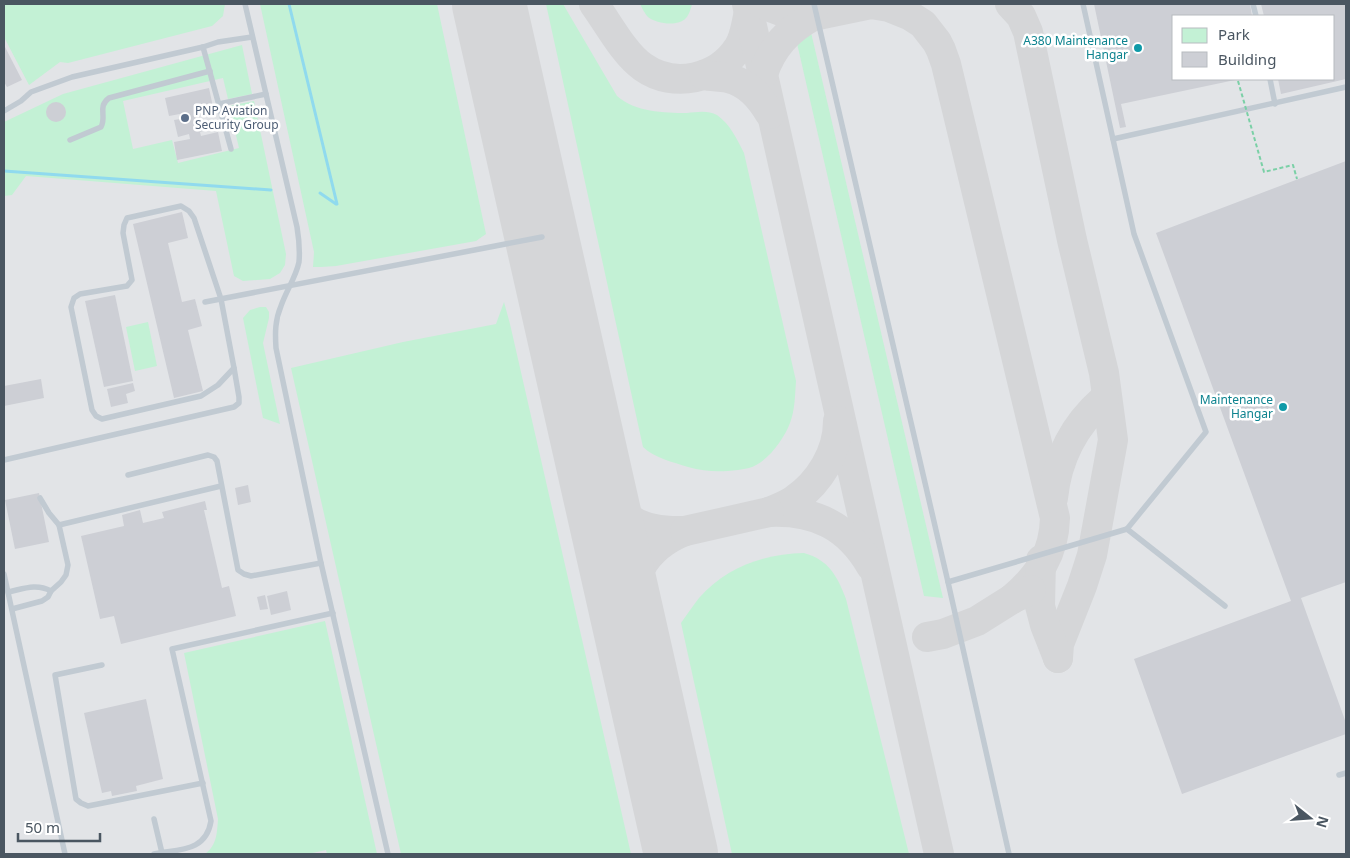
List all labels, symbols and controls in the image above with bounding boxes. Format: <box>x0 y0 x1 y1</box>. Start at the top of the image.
legend <box>1172 15 1335 80</box>
text: Park <box>1218 24 1250 44</box>
place label: A380 Maintenance Hangar <box>1023 32 1128 63</box>
marker: A380 Maintenance Hangar <box>1132 42 1144 54</box>
text: Building <box>1218 49 1276 69</box>
place label: PNP Aviation Security Group <box>195 102 279 133</box>
marker: PNP Aviation Security Group <box>179 112 191 124</box>
place label: Maintenance Hangar <box>1200 391 1273 422</box>
marker: Maintenance Hangar <box>1277 401 1289 413</box>
north arrow <box>1285 793 1335 843</box>
scale bar <box>18 810 100 842</box>
text: N <box>1312 814 1334 830</box>
text: 50 m <box>25 817 60 837</box>

